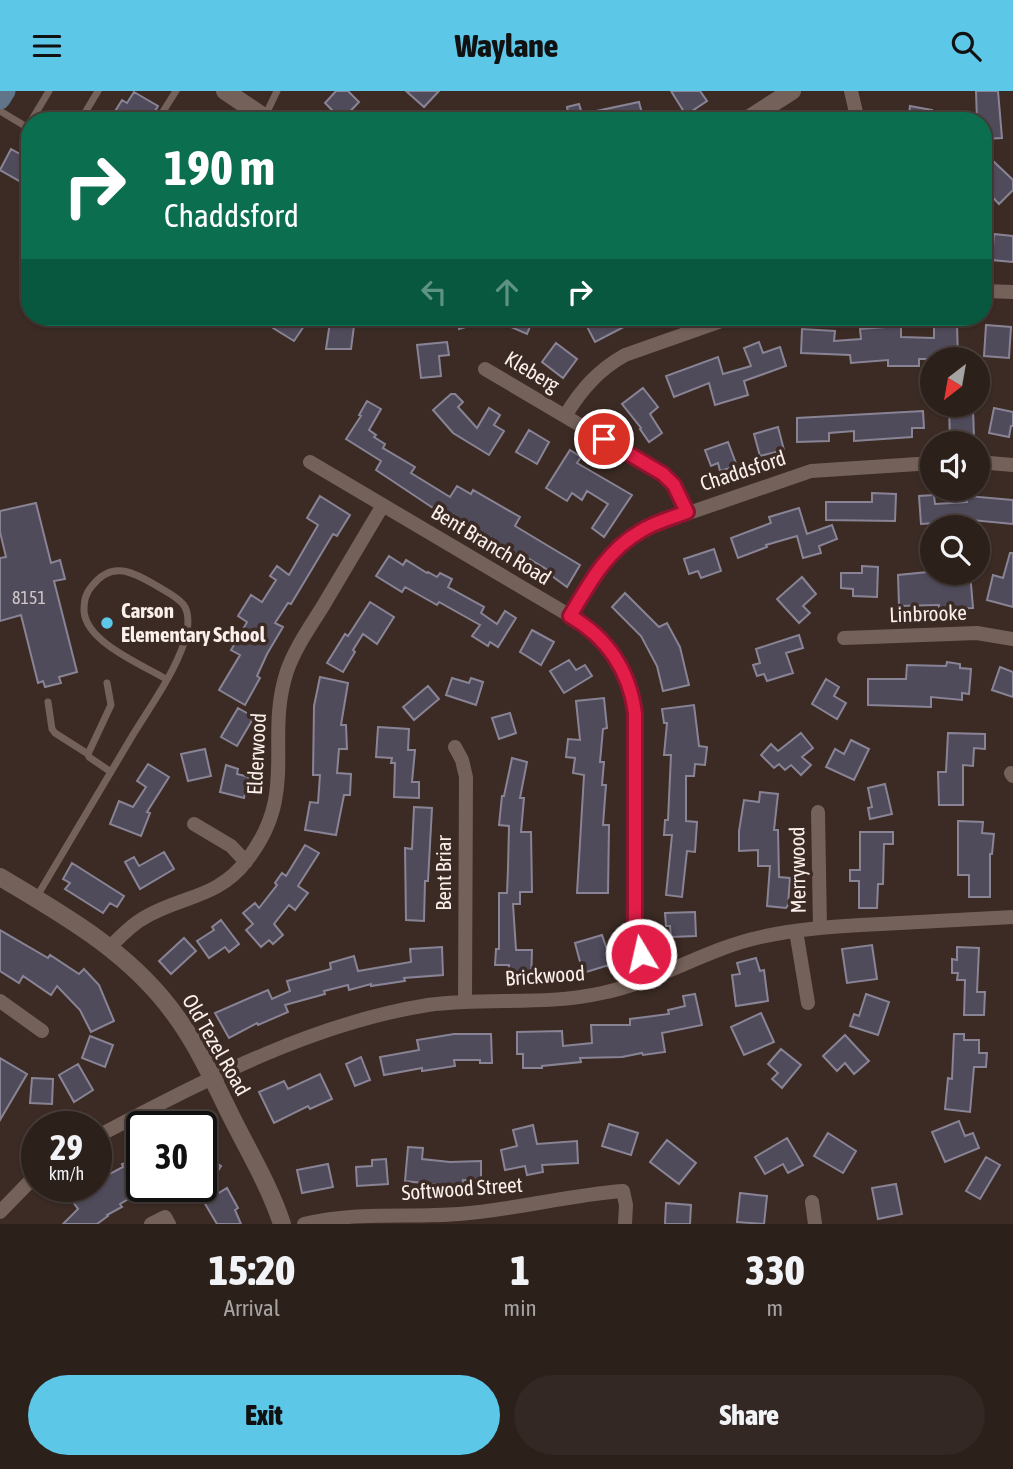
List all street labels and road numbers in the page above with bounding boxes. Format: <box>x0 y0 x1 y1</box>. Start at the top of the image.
street label: Kleberg <box>501 346 564 397</box>
street label: Chaddsford <box>697 445 789 495</box>
street label: Bent Branch Road <box>427 499 556 589</box>
street label: Linbrooke <box>889 600 967 626</box>
street label: Elderwood <box>242 712 270 796</box>
street label: Merrywood <box>784 826 810 914</box>
street label: Bent Briar <box>431 834 455 911</box>
street label: Brickwood <box>504 960 586 990</box>
street label: Old Tezel Road <box>178 989 256 1100</box>
street label: Softwood Street <box>400 1172 523 1204</box>

